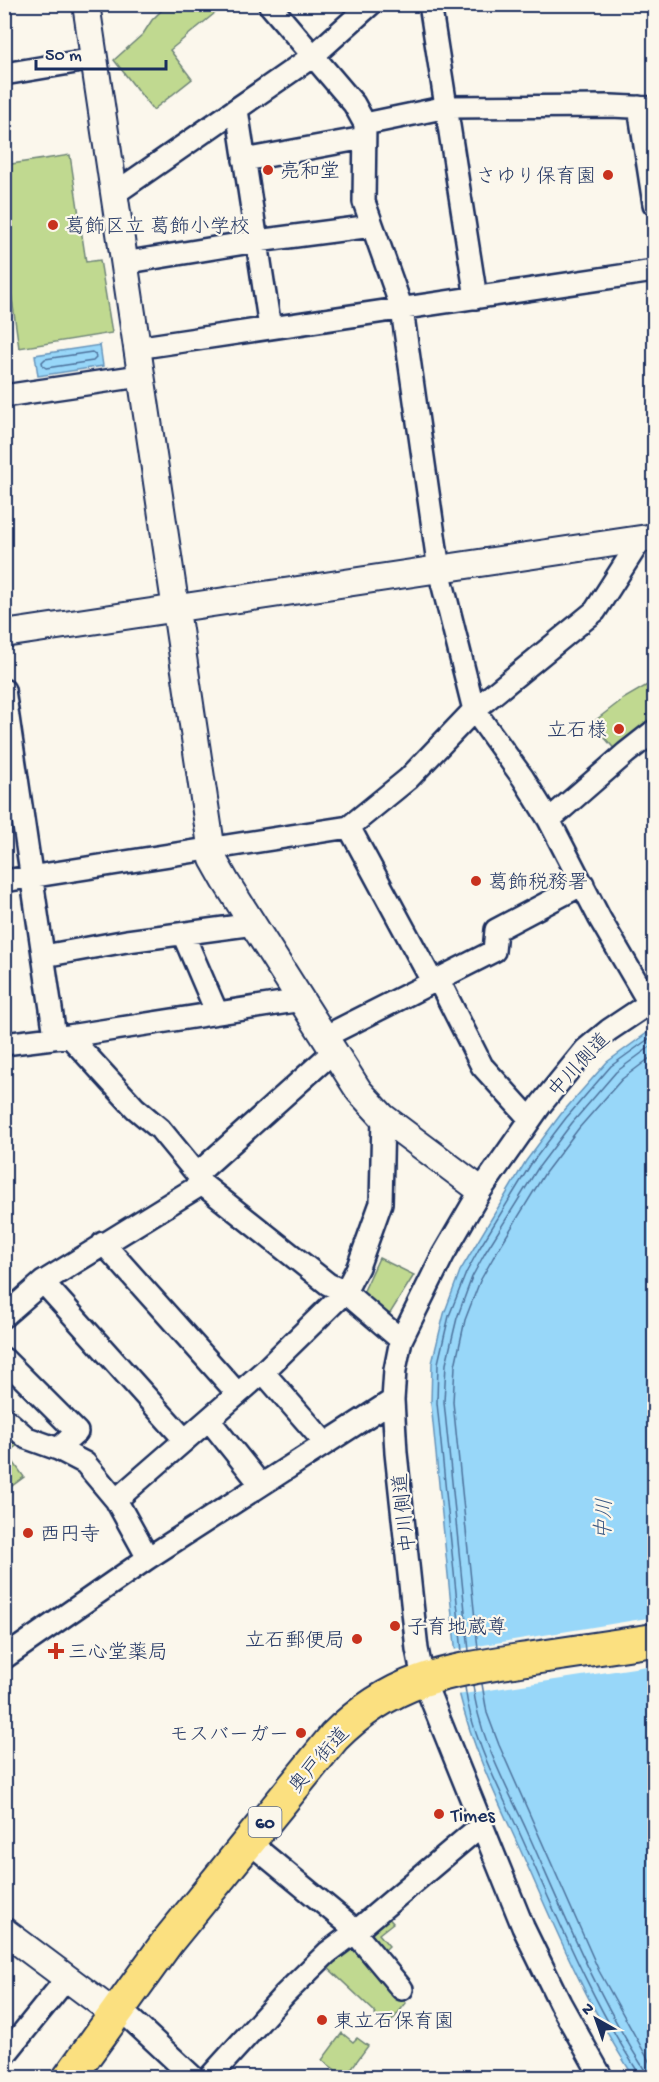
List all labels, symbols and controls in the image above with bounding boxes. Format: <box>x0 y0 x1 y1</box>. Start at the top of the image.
scale bar <box>36 33 166 71</box>
text: 50 m <box>45 46 82 67</box>
place label: 亮和堂 <box>280 160 340 185</box>
marker: 亮和堂 <box>261 163 275 177</box>
place label: さゆり保育園 <box>476 165 596 190</box>
marker: さゆり保育園 <box>601 168 615 182</box>
place label: 葛飾区立 葛飾小学校 <box>65 215 250 240</box>
marker: 葛飾区立 葛飾小学校 <box>46 218 60 232</box>
place label: 立石様 <box>547 720 607 744</box>
marker: 立石様 <box>612 722 626 736</box>
place label: 葛飾税務署 <box>488 871 588 896</box>
marker: 葛飾税務署 <box>469 874 483 888</box>
street label: 中川側道 <box>543 1028 616 1103</box>
street label: 中川側道 <box>389 1472 422 1554</box>
water label: 中川 <box>591 1498 620 1541</box>
place label: 西円寺 <box>40 1523 100 1548</box>
marker: 西円寺 <box>21 1526 35 1540</box>
place label: 子育地蔵尊 <box>407 1616 507 1641</box>
marker: 子育地蔵尊 <box>388 1619 402 1633</box>
place label: 立石郵便局 <box>245 1630 345 1654</box>
marker: 立石郵便局 <box>350 1632 364 1646</box>
place label: 三心堂薬局 <box>68 1641 168 1666</box>
marker: 三心堂薬局 <box>49 1644 63 1658</box>
street label: 奥戸街道 <box>284 1722 356 1799</box>
place label: モスバーガー <box>169 1724 289 1748</box>
marker: モスバーガー <box>294 1726 308 1740</box>
place label: Times <box>450 1806 496 1829</box>
road number: 60 <box>248 1807 282 1837</box>
marker: Times <box>432 1807 446 1821</box>
north arrow <box>566 1989 626 2049</box>
text: N <box>578 1999 599 2021</box>
place label: 東立石保育園 <box>334 2010 454 2035</box>
marker: 東立石保育園 <box>315 2013 329 2027</box>

